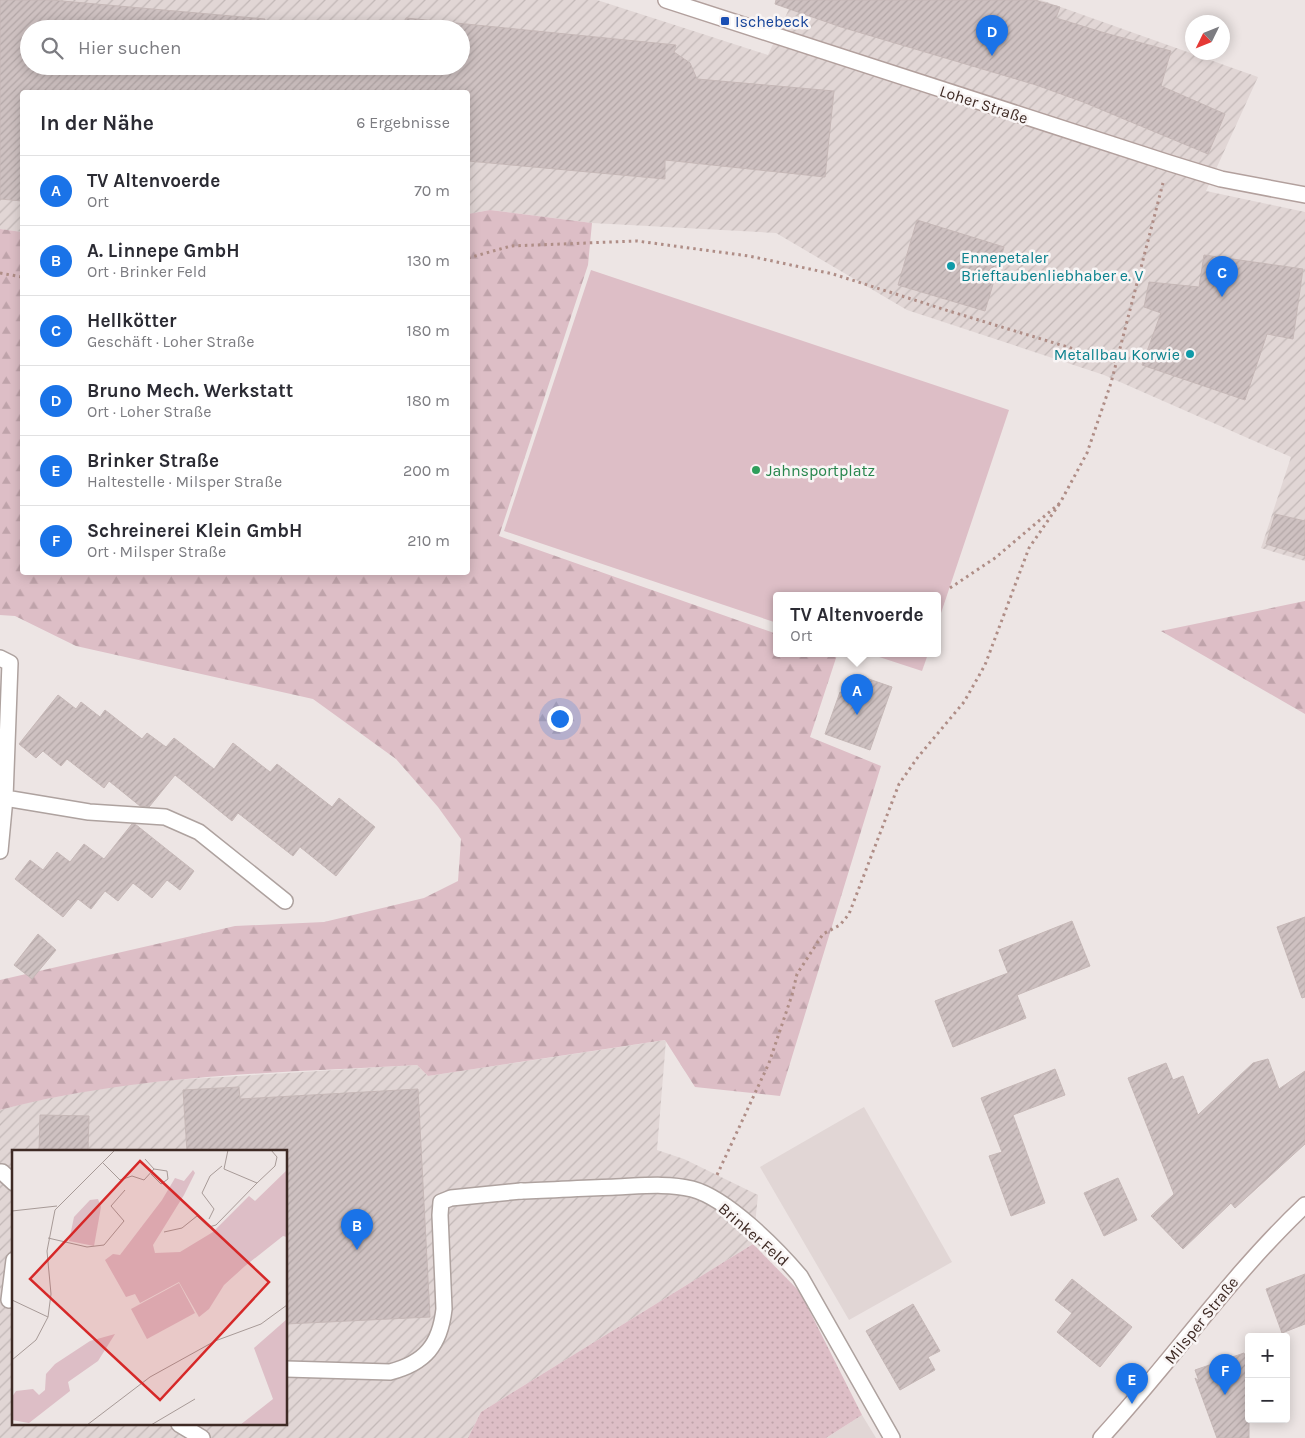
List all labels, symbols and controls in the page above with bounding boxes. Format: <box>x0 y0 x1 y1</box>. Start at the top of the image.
place label: Ischebeck <box>735 12 809 31</box>
marker: Ischebeck <box>719 15 731 27</box>
pin: D <box>976 15 1008 56</box>
north arrow <box>1185 15 1230 60</box>
search box <box>20 20 470 75</box>
icon: search <box>38 34 66 62</box>
text: Hier suchen <box>78 37 181 59</box>
street label: Loher Straße <box>937 81 1031 128</box>
text: In der Nähe <box>40 111 154 135</box>
text: 6 Ergebnisse <box>356 113 450 132</box>
text: TV Altenvoerde <box>87 170 220 192</box>
text: A <box>51 181 61 200</box>
text: 70 m <box>414 181 450 200</box>
text: Ort <box>87 192 109 211</box>
text: A. Linnepe GmbH <box>87 240 240 262</box>
place label: Ennepetaler Brieftaubenliebhaber e. V <box>961 248 1144 285</box>
text: B <box>51 251 61 270</box>
text: 130 m <box>407 251 450 270</box>
pin: C <box>1206 256 1238 297</box>
marker: Ennepetaler Brieftaubenliebhaber e. V <box>945 260 957 272</box>
text: Ort · Brinker Feld <box>87 262 207 281</box>
text: Hellkötter <box>87 310 177 332</box>
text: C <box>51 321 61 340</box>
text: 180 m <box>407 321 450 340</box>
text: Geschäft · Loher Straße <box>87 332 255 351</box>
place label: Metallbau Korwie <box>1054 345 1180 364</box>
marker: Metallbau Korwie <box>1184 348 1196 360</box>
text: Bruno Mech. Werkstatt <box>87 380 293 402</box>
text: D <box>51 391 61 410</box>
text: 180 m <box>407 391 450 410</box>
text: Ort · Loher Straße <box>87 402 212 421</box>
text: Brinker Straße <box>87 450 219 472</box>
text: E <box>51 461 61 480</box>
text: 200 m <box>403 461 450 480</box>
place label: Jahnsportplatz <box>766 461 875 480</box>
marker: Jahnsportplatz <box>750 464 762 476</box>
text: Haltestelle · Milsper Straße <box>87 472 282 491</box>
text: Schreinerei Klein GmbH <box>87 520 302 542</box>
text: F <box>52 531 60 550</box>
text: 210 m <box>407 531 450 550</box>
text: Ort · Milsper Straße <box>87 542 226 561</box>
popup <box>773 592 941 657</box>
text: TV Altenvoerde <box>790 604 924 626</box>
text: Ort <box>790 626 812 645</box>
pin: A <box>841 674 873 715</box>
your location <box>547 706 573 732</box>
inset map <box>12 1150 288 1426</box>
street label: Brinker Feld <box>715 1199 793 1270</box>
pin: B <box>341 1209 373 1250</box>
street label: Milsper Straße <box>1160 1273 1242 1368</box>
map controls <box>1245 1333 1290 1423</box>
button: + <box>1245 1333 1290 1378</box>
pin: F <box>1209 1354 1241 1395</box>
pin: E <box>1116 1363 1148 1404</box>
button: − <box>1245 1378 1290 1423</box>

